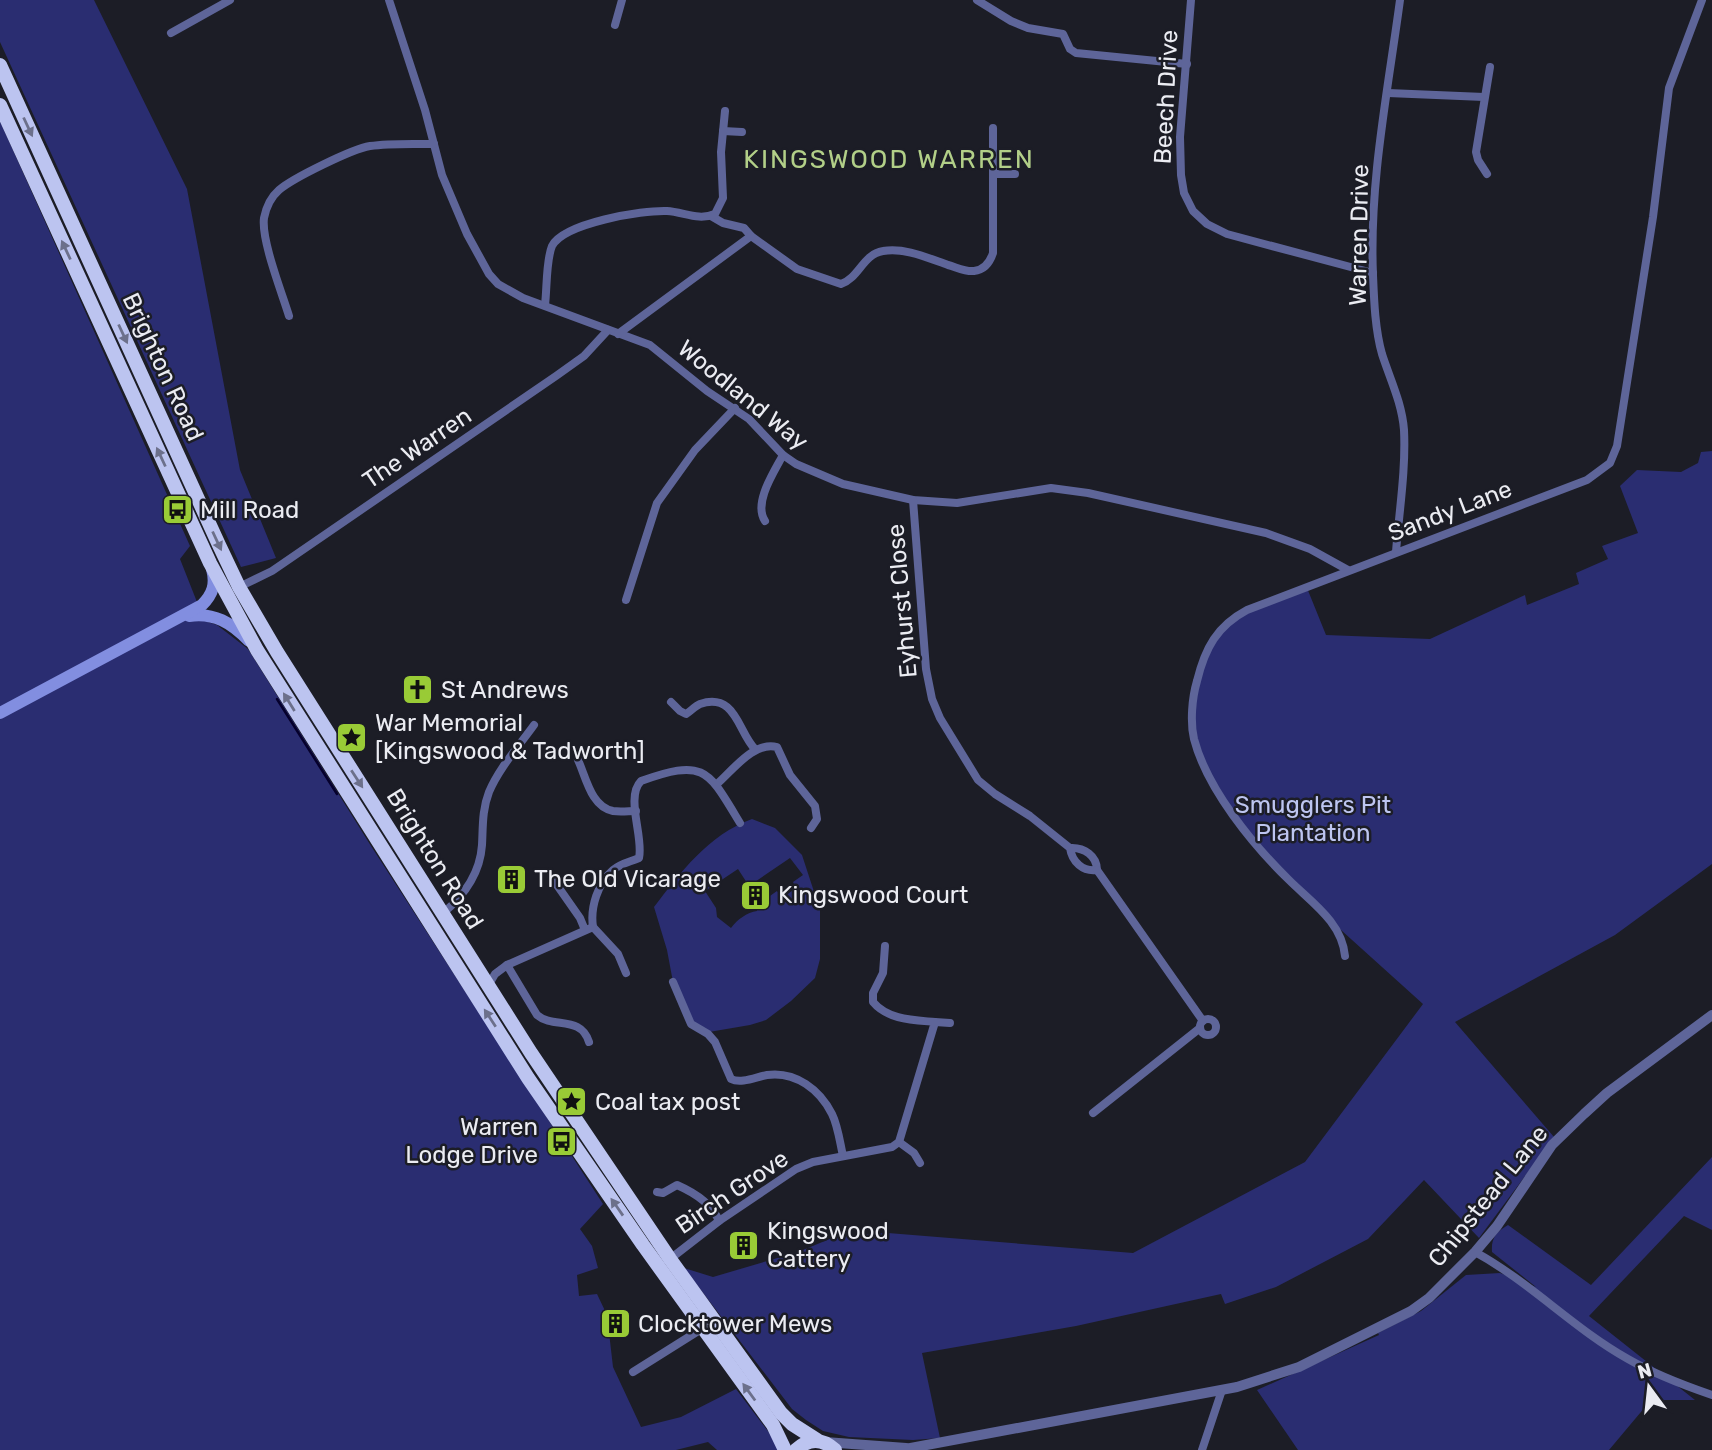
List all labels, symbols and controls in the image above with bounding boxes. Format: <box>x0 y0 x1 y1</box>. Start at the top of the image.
street label: Beech Drive <box>1149 29 1183 165</box>
one-way arrow <box>22 117 34 137</box>
district label: KINGSWOOD WARREN <box>743 144 1035 175</box>
street label: Warren Drive <box>1344 164 1374 306</box>
one-way arrow <box>60 240 71 261</box>
street label: Brighton Road <box>116 288 210 446</box>
one-way arrow <box>117 324 129 344</box>
street label: Woodland Way <box>672 334 814 456</box>
street label: The Warren <box>357 401 477 495</box>
one-way arrow <box>155 447 167 467</box>
street label: Sandy Lane <box>1384 475 1516 547</box>
bus stop icon: Mill Road <box>160 493 194 527</box>
place label: Mill Road <box>200 496 299 524</box>
street label: Eyhurst Close <box>881 523 923 679</box>
one-way arrow <box>211 531 223 551</box>
church icon: St Andrews <box>401 673 435 707</box>
place label: St Andrews <box>441 676 569 704</box>
one-way arrow <box>283 693 296 712</box>
place label: War Memorial [Kingswood & Tadworth] <box>375 709 645 765</box>
place icon: War Memorial [Kingswood & Tadworth] <box>335 720 369 754</box>
one-way arrow <box>350 770 363 789</box>
street label: Brighton Road <box>381 784 489 934</box>
park label: Smugglers Pit Plantation <box>1235 791 1391 847</box>
building icon: The Old Vicarage <box>494 862 528 896</box>
place label: The Old Vicarage <box>534 865 721 893</box>
building icon: Kingswood Court <box>738 878 772 912</box>
place label: Kingswood Court <box>778 881 968 909</box>
one-way arrow <box>484 1009 497 1028</box>
place icon: Coal tax post <box>555 1085 589 1119</box>
place label: Coal tax post <box>595 1088 740 1116</box>
place label: Warren Lodge Drive <box>405 1113 538 1169</box>
street label: Chipstead Lane <box>1422 1120 1554 1272</box>
bus stop icon: Warren Lodge Drive <box>544 1124 578 1158</box>
street label: Birch Grove <box>671 1144 793 1240</box>
one-way arrow <box>610 1198 624 1216</box>
place label: Kingswood Cattery <box>767 1217 889 1273</box>
building icon: Kingswood Cattery <box>727 1228 761 1262</box>
building icon: Clocktower Mews <box>598 1307 632 1341</box>
place label: Clocktower Mews <box>638 1310 832 1338</box>
north arrow <box>1614 1352 1684 1422</box>
text: N <box>1635 1358 1654 1384</box>
one-way arrow <box>743 1383 757 1401</box>

